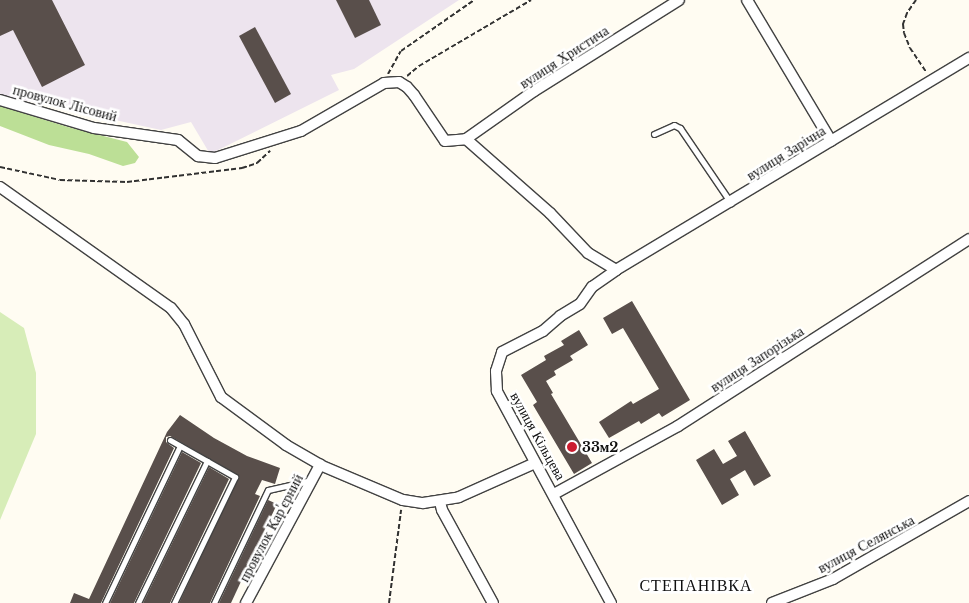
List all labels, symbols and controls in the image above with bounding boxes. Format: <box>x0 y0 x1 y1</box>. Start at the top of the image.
street label: вулиця Христича <box>516 22 612 92</box>
street label: провулок Лісовий <box>11 81 119 125</box>
street label: вулиця Зарічна <box>743 122 829 184</box>
street label: вулиця Запорізька <box>707 323 807 395</box>
street label: вулиця Кільцева <box>507 389 569 483</box>
place label: 33м2 <box>582 439 618 455</box>
marker: 33м2 <box>566 441 578 453</box>
street label: провулок Кар'єрний <box>235 471 307 585</box>
street label: вулиця Селянська <box>815 511 917 577</box>
district label: СТЕПАНІВКА <box>638 575 754 595</box>

